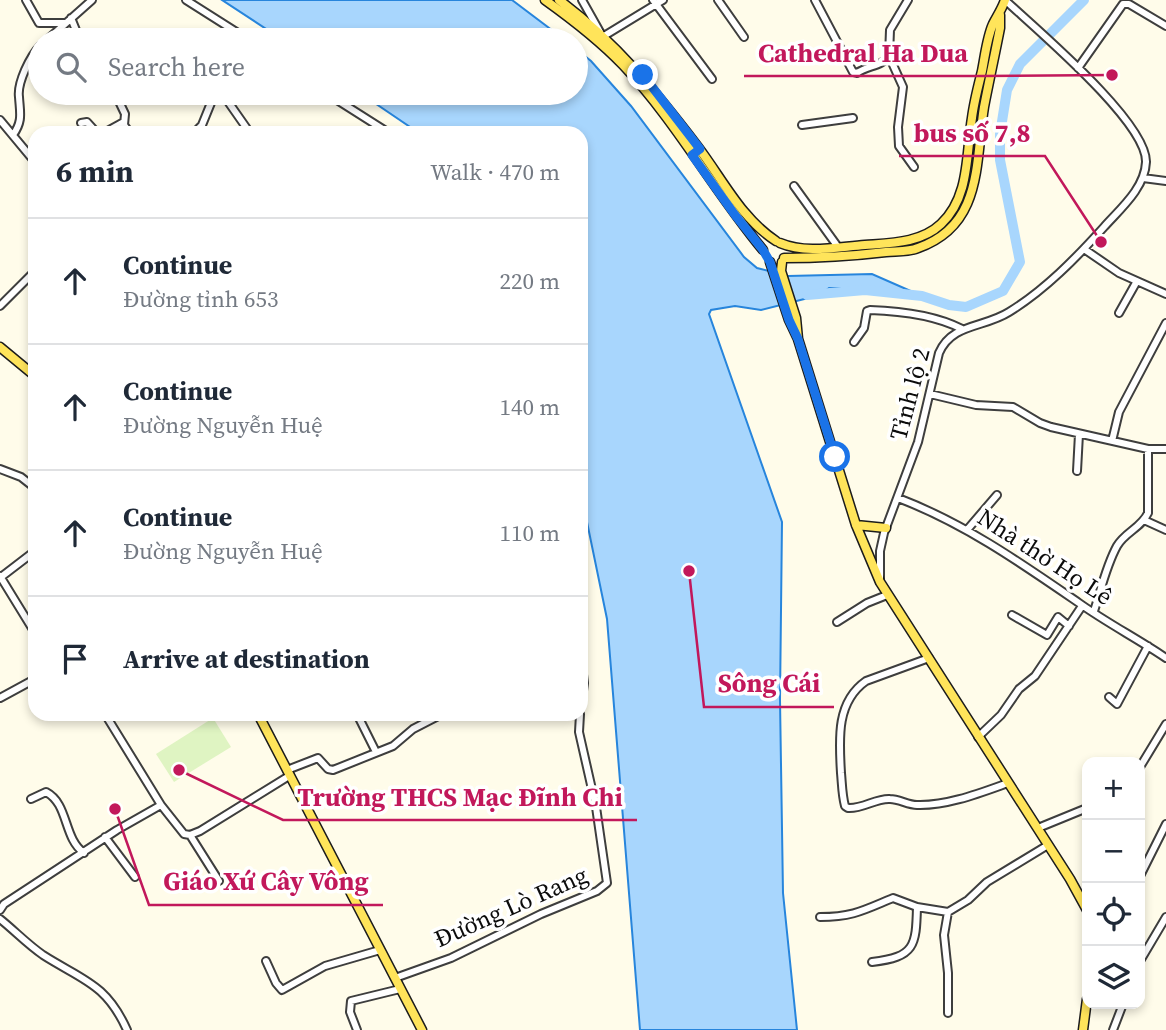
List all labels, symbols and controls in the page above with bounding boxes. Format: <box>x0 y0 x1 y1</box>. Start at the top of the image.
search box <box>28 28 588 105</box>
callout: Cathedral Ha Dua <box>744 29 982 76</box>
text: Cathedral Ha Dua <box>758 35 968 71</box>
icon: search <box>52 48 90 86</box>
text: Search here <box>108 49 245 85</box>
route end <box>627 59 658 90</box>
callout: bus số 7,8 <box>899 109 1045 156</box>
text: bus số 7,8 <box>913 115 1031 151</box>
text: 6 min <box>56 151 134 192</box>
text: Walk · 470 m <box>430 156 560 188</box>
text: Continue <box>123 247 232 283</box>
icon: ahead <box>56 262 94 300</box>
text: 220 m <box>499 265 560 297</box>
text: Đường tỉnh 653 <box>123 283 279 315</box>
street label: Tỉnh lộ 2 <box>881 344 938 444</box>
text: Continue <box>123 373 232 409</box>
icon: ahead <box>56 388 94 426</box>
text: 140 m <box>499 391 560 423</box>
text: Đường Nguyễn Huệ <box>123 409 323 441</box>
route start <box>819 441 850 472</box>
text: Continue <box>123 499 232 535</box>
street label: Nhà thờ Họ Lê <box>971 501 1119 613</box>
icon: ahead <box>56 514 94 552</box>
text: 110 m <box>499 517 560 549</box>
text: Đường Nguyễn Huệ <box>123 535 323 567</box>
icon: arrive <box>56 640 94 678</box>
text: Arrive at destination <box>123 641 370 677</box>
callout: Sông Cái <box>704 660 834 707</box>
text: Sông Cái <box>718 665 820 701</box>
map controls <box>1082 757 1145 1009</box>
button: + <box>1082 757 1145 820</box>
callout: Trường THCS Mạc Đĩnh Chi <box>283 773 637 820</box>
text: Trường THCS Mạc Đĩnh Chi <box>297 779 623 815</box>
button: − <box>1082 820 1145 883</box>
callout: Giáo Xứ Cây Vông <box>149 858 383 905</box>
street label: Đường Lò Rang <box>429 858 593 955</box>
text: Giáo Xứ Cây Vông <box>163 863 369 899</box>
button: locate <box>1082 883 1145 946</box>
button: layers <box>1082 946 1145 1009</box>

